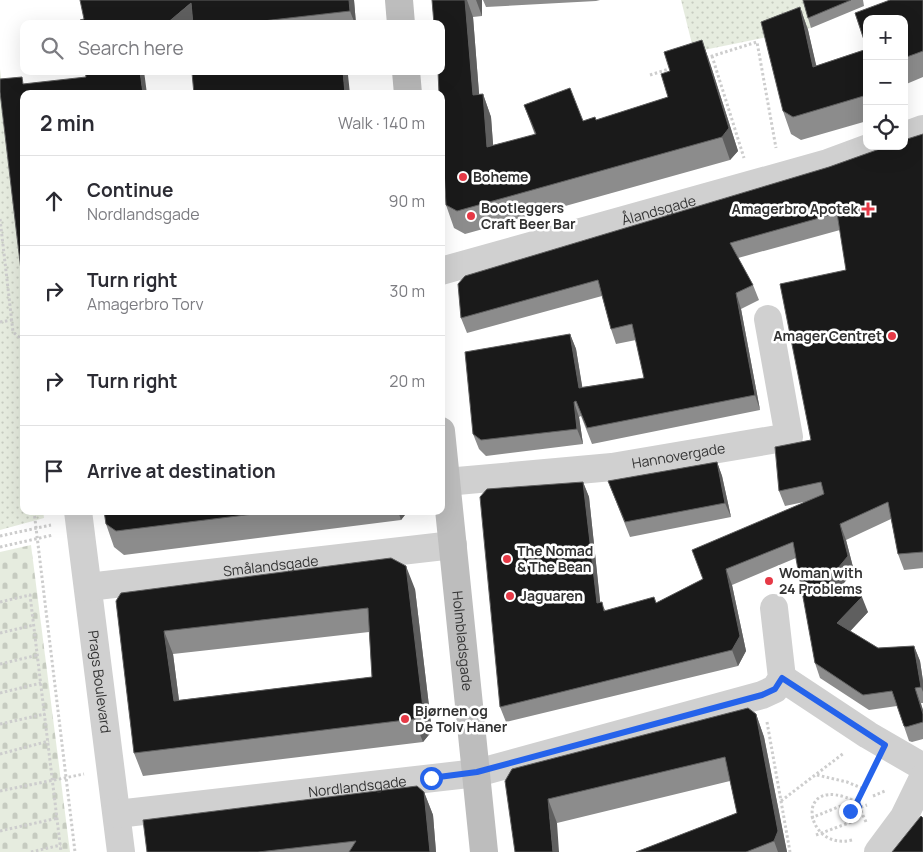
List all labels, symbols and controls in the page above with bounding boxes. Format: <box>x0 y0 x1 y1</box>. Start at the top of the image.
map controls <box>863 15 908 150</box>
button: + <box>863 15 908 60</box>
search box <box>20 20 445 75</box>
icon: search <box>38 34 66 62</box>
text: Search here <box>78 35 184 61</box>
button: − <box>863 60 908 105</box>
button: locate <box>863 105 908 150</box>
text: 2 min <box>40 109 95 137</box>
text: Walk · 140 m <box>338 112 425 134</box>
place label: Boheme <box>473 167 528 186</box>
marker: Boheme <box>457 171 469 183</box>
text: Continue <box>87 177 173 203</box>
icon: ahead <box>40 187 68 215</box>
text: 90 m <box>389 190 425 212</box>
street label: Ålandsgade <box>619 190 698 229</box>
place label: Bootleggers Craft Beer Bar <box>481 198 576 233</box>
place label: Amagerbro Apotek <box>732 199 858 218</box>
text: Nordlandsgade <box>87 203 200 225</box>
marker: Amagerbro Apotek <box>862 203 874 215</box>
marker: Bootleggers Craft Beer Bar <box>465 210 477 222</box>
text: Turn right <box>87 267 177 293</box>
icon: right <box>40 277 68 305</box>
text: 30 m <box>390 280 425 302</box>
text: Amagerbro Torv <box>87 293 204 315</box>
place label: Amager Centret <box>773 326 882 345</box>
marker: Amager Centret <box>886 330 898 342</box>
icon: right <box>40 367 68 395</box>
text: Turn right <box>87 368 177 394</box>
text: 20 m <box>389 370 425 392</box>
street label: Hannovergade <box>630 438 726 473</box>
icon: arrive <box>40 457 68 485</box>
text: Arrive at destination <box>87 458 276 484</box>
place label: The Nomad & The Bean <box>517 541 593 576</box>
street label: Smålandsgade <box>222 551 319 580</box>
marker: The Nomad & The Bean <box>501 553 513 565</box>
place label: Woman with 24 Problems <box>779 563 863 598</box>
marker: Woman with 24 Problems <box>763 575 775 587</box>
place label: Jaguaren <box>520 586 583 605</box>
street label: Holmbladsgade <box>448 590 477 692</box>
marker: Jaguaren <box>504 590 516 602</box>
street label: Prags Boulevard <box>84 629 116 734</box>
place label: Bjørnen og De Tolv Haner <box>415 701 508 736</box>
marker: Bjørnen og De Tolv Haner <box>399 713 411 725</box>
route start <box>420 767 443 790</box>
street label: Nordlandsgade <box>307 771 407 801</box>
route end <box>839 800 862 823</box>

